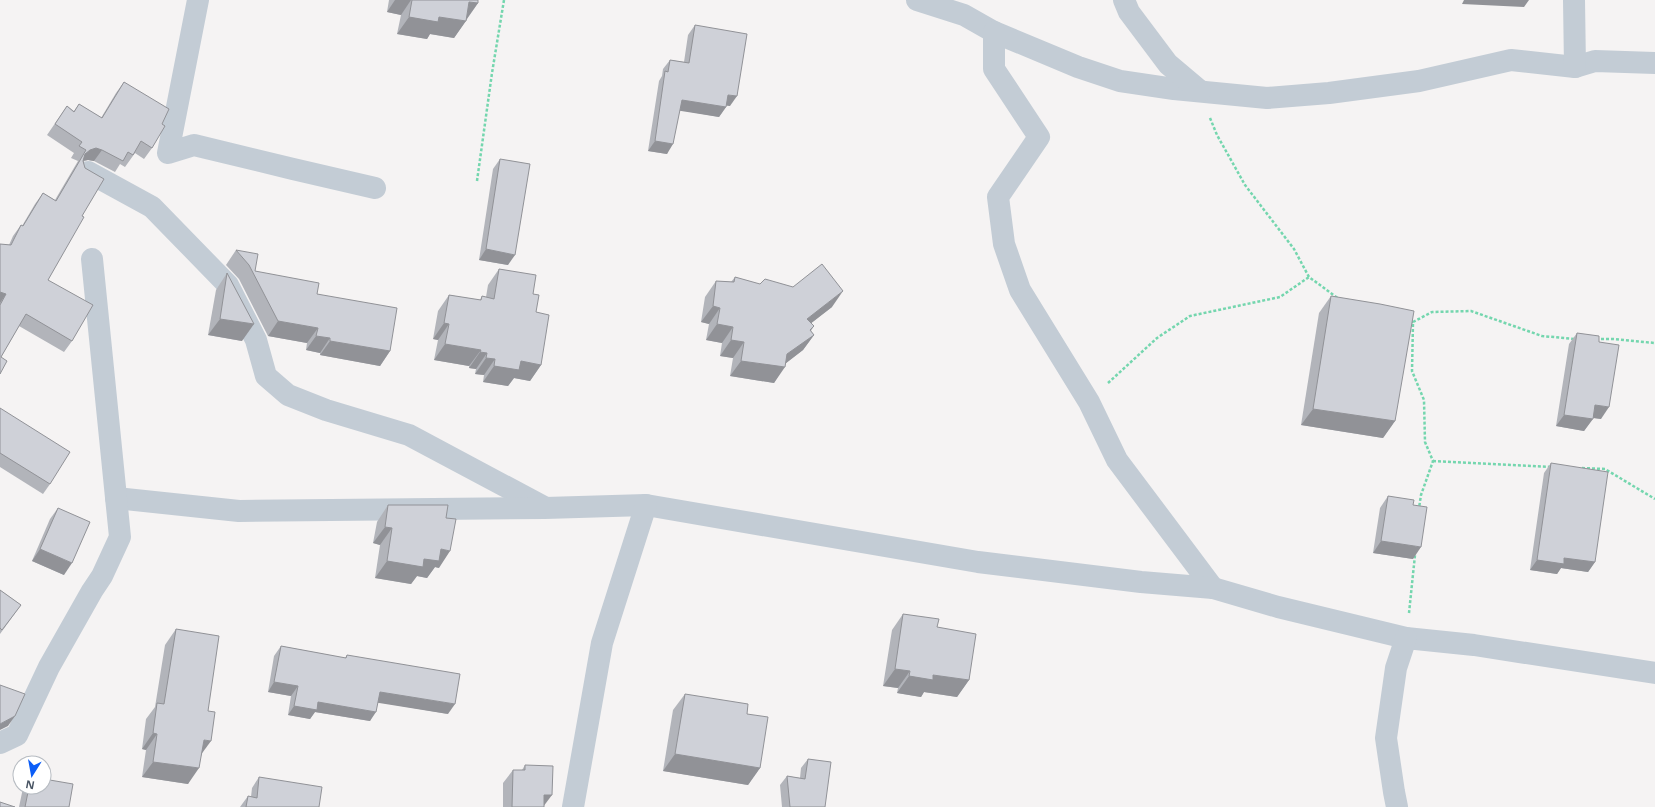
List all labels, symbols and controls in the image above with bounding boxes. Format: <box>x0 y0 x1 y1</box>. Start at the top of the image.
north arrow <box>12 755 52 795</box>
text: N <box>24 777 36 794</box>

